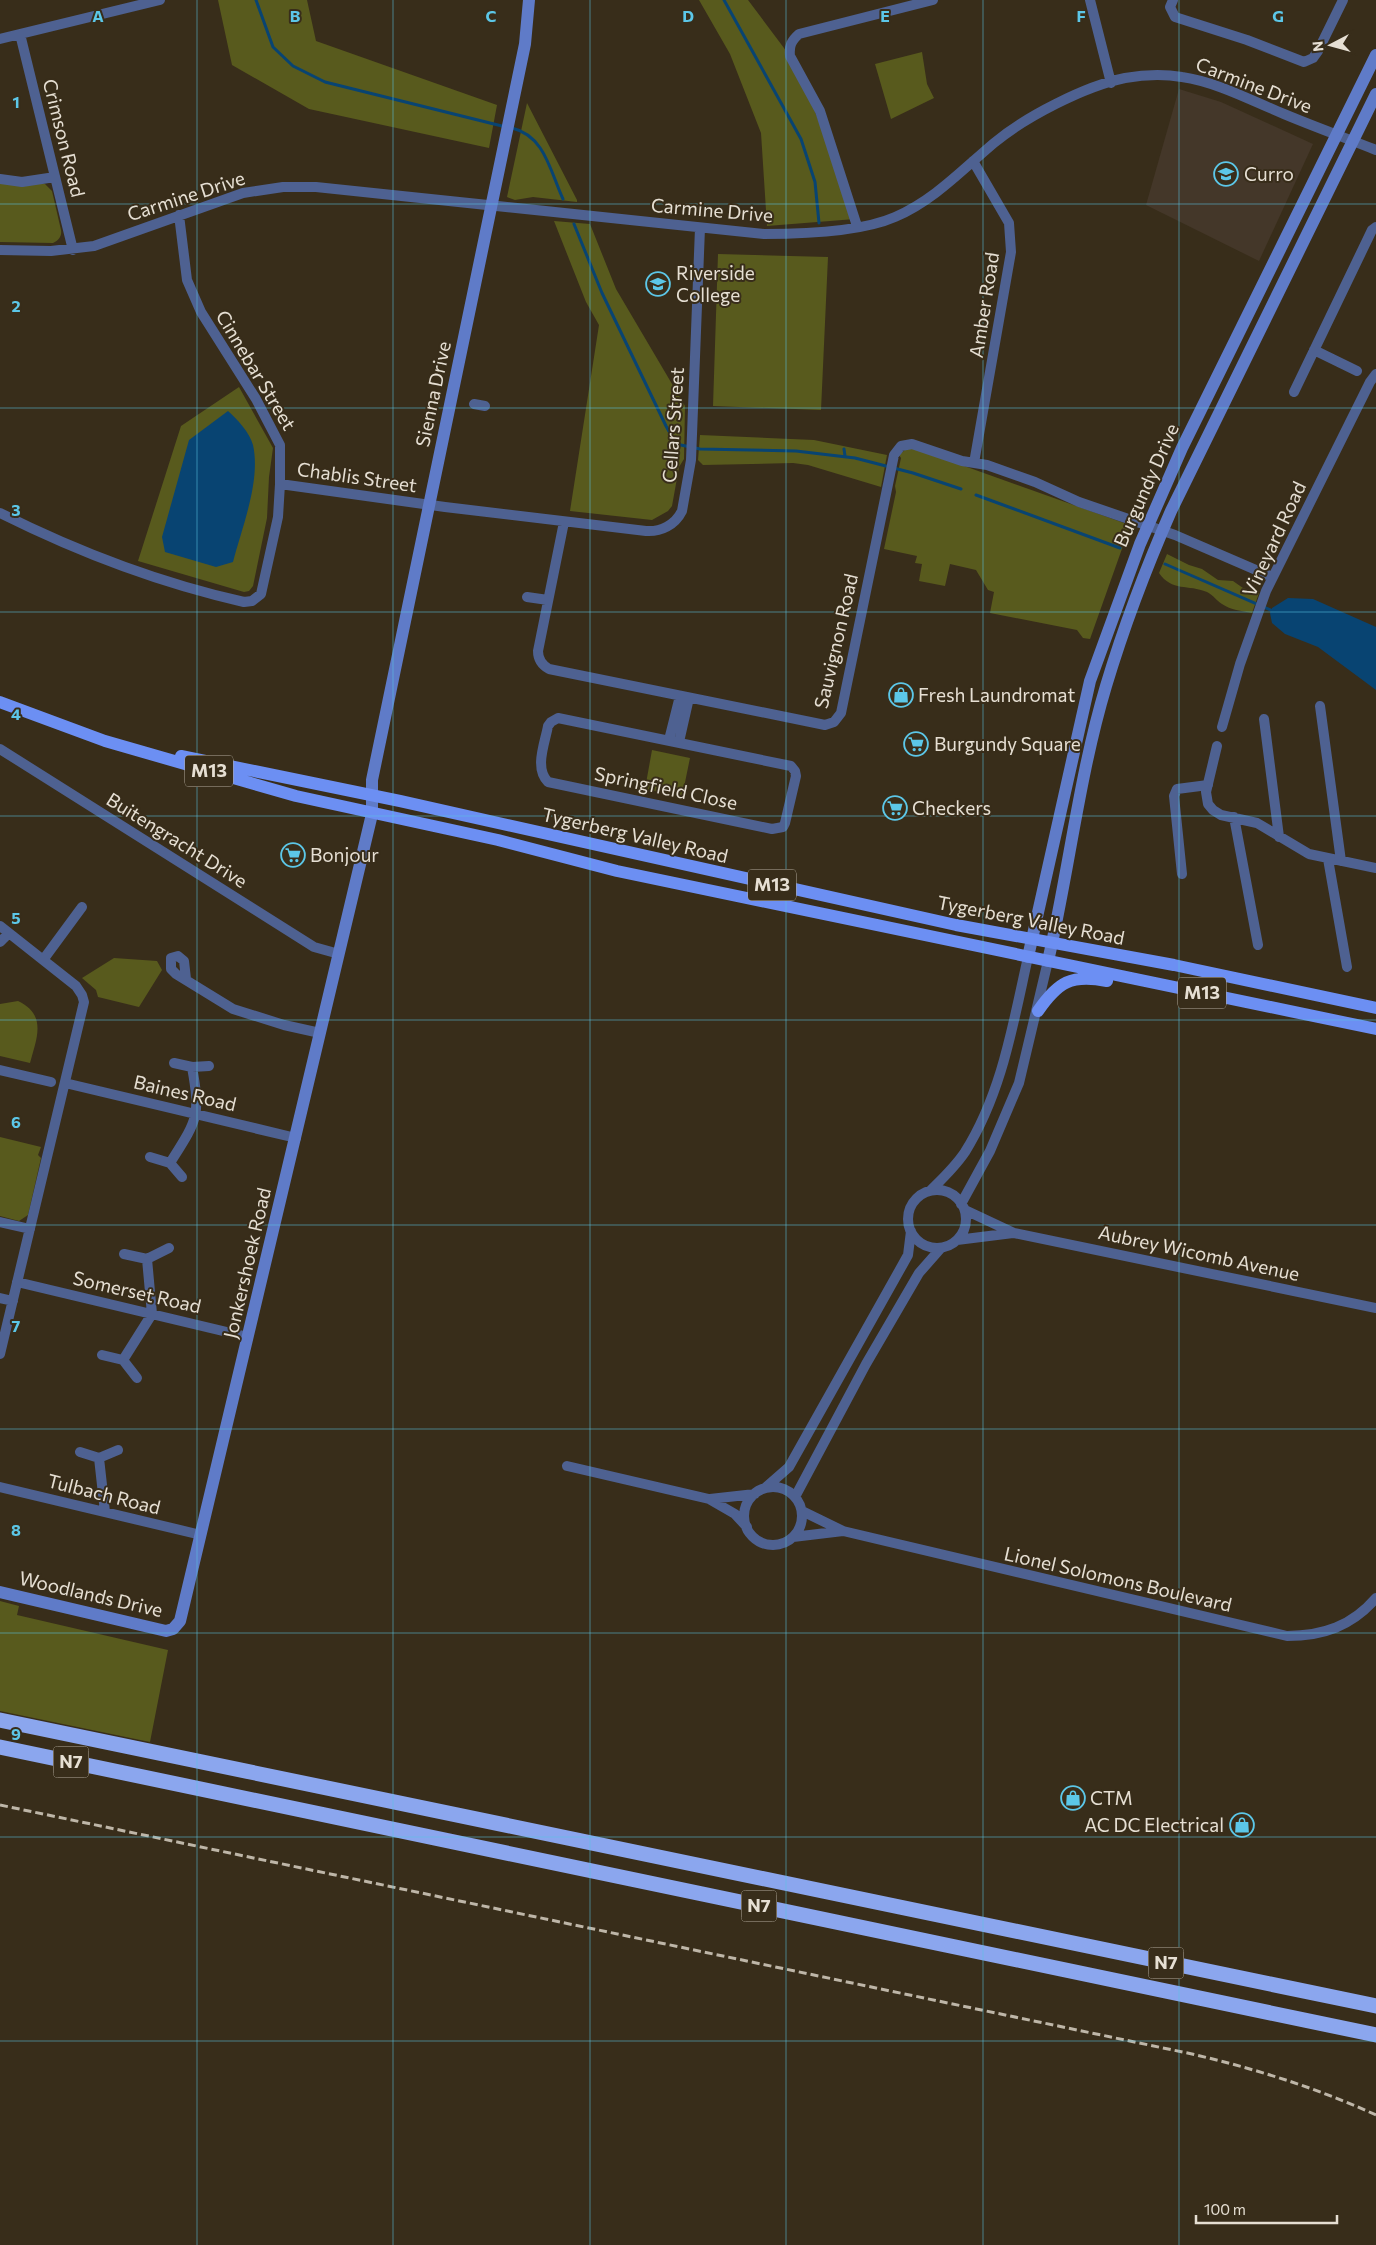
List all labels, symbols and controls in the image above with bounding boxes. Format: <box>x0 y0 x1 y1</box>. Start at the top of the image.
text: A <box>92 6 104 25</box>
text: B <box>290 6 301 25</box>
text: C <box>486 6 497 25</box>
text: D <box>682 6 694 25</box>
text: E <box>880 6 890 25</box>
text: F <box>1076 6 1086 25</box>
text: G <box>1272 6 1284 25</box>
north arrow <box>1306 20 1356 70</box>
text: N <box>1309 40 1327 53</box>
street label: Carmine Drive <box>1193 52 1315 117</box>
street label: Crimson Road <box>39 76 90 199</box>
text: 1 <box>12 92 20 111</box>
school or university icon: Curro <box>1213 161 1239 187</box>
place label: Curro <box>1244 162 1294 185</box>
street label: Carmine Drive <box>124 166 248 225</box>
street label: Carmine Drive <box>650 193 774 226</box>
street label: Amber Road <box>964 250 1003 359</box>
place label: Riverside College <box>676 261 755 306</box>
school or university icon: Riverside College <box>645 271 671 297</box>
text: 2 <box>11 296 21 315</box>
street label: Cinnebar Street <box>212 306 301 434</box>
street label: Sienna Drive <box>410 339 455 449</box>
street label: Cellars Street <box>657 366 688 484</box>
street label: Burgundy Drive <box>1108 420 1183 550</box>
street label: Chablis Street <box>296 457 419 496</box>
street label: Vineyard Road <box>1237 478 1310 600</box>
text: 3 <box>11 500 21 519</box>
street label: Sauvignon Road <box>809 571 862 711</box>
shop icon: Fresh Laundromat <box>888 682 914 708</box>
place label: Fresh Laundromat <box>918 683 1075 706</box>
text: 4 <box>11 704 21 723</box>
supermarket icon: Burgundy Square <box>903 731 929 757</box>
place label: Burgundy Square <box>934 732 1081 755</box>
road number: M13 <box>185 756 233 786</box>
street label: Springfield Close <box>593 761 740 814</box>
street label: Buitengracht Drive <box>103 787 252 892</box>
supermarket icon: Checkers <box>882 795 908 821</box>
place label: Checkers <box>912 796 991 819</box>
street label: Tygerberg Valley Road <box>540 802 730 867</box>
supermarket icon: Bonjour <box>280 842 306 868</box>
place label: Bonjour <box>310 843 379 866</box>
road number: M13 <box>748 870 796 900</box>
street label: Tygerberg Valley Road <box>935 890 1127 949</box>
text: 5 <box>11 908 21 927</box>
road number: M13 <box>1178 978 1226 1008</box>
street label: Baines Road <box>132 1070 239 1115</box>
text: 6 <box>11 1112 21 1131</box>
street label: Jonkershoek Road <box>218 1185 275 1341</box>
street label: Aubrey Wicomb Avenue <box>1096 1220 1302 1285</box>
street label: Somerset Road <box>71 1266 203 1317</box>
text: 7 <box>12 1316 21 1335</box>
street label: Tulbach Road <box>45 1468 163 1519</box>
text: 8 <box>11 1520 21 1539</box>
street label: Lionel Solomons Boulevard <box>1002 1541 1234 1616</box>
street label: Woodlands Drive <box>17 1566 165 1621</box>
text: 9 <box>11 1724 21 1743</box>
road number: N7 <box>54 1746 88 1778</box>
shop icon: CTM <box>1060 1785 1086 1811</box>
place label: CTM <box>1090 1786 1133 1809</box>
shop icon: AC DC Electrical <box>1229 1812 1255 1838</box>
place label: AC DC Electrical <box>1084 1813 1224 1836</box>
road number: N7 <box>742 1890 776 1922</box>
road number: N7 <box>1148 1948 1184 1979</box>
scale bar <box>1196 2192 1337 2224</box>
text: 100 m <box>1204 2200 1246 2218</box>

